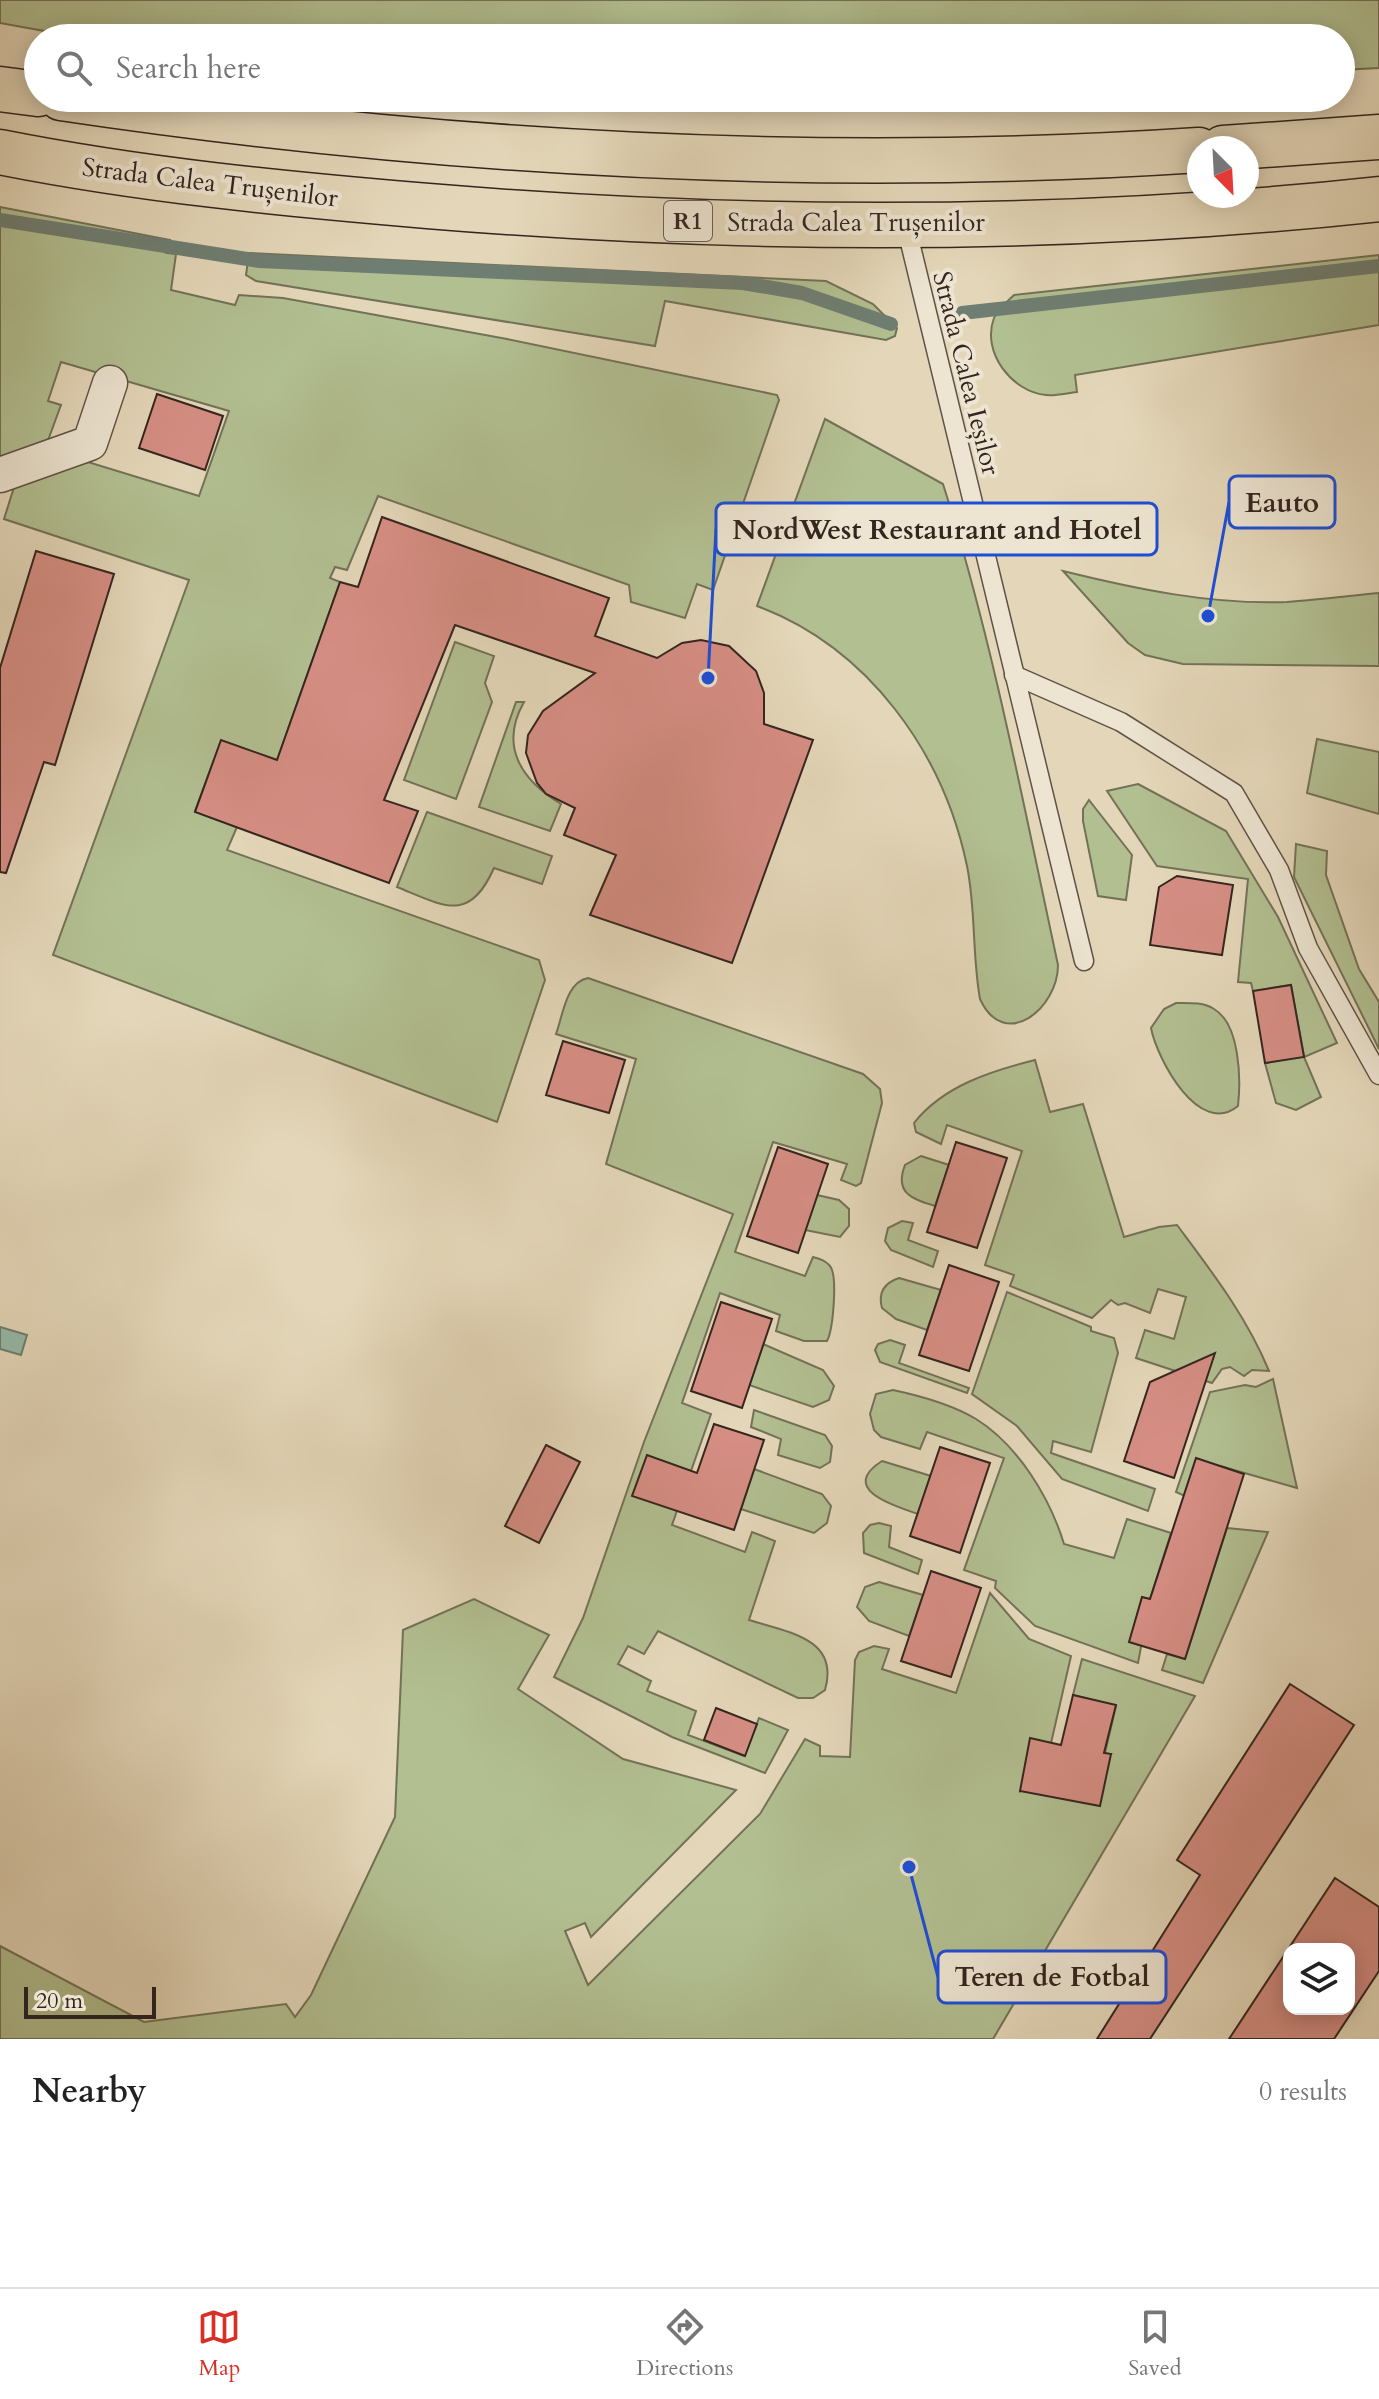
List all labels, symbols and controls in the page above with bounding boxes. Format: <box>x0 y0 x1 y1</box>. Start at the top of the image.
search box <box>24 24 1355 112</box>
icon: search <box>52 46 96 90</box>
text: Search here <box>116 48 261 89</box>
north arrow <box>1187 136 1259 208</box>
street label: Strada Calea Trușenilor <box>80 149 340 216</box>
road number: R1 <box>664 201 712 241</box>
street label: Strada Calea Trușenilor <box>727 205 985 240</box>
street label: Strada Calea Ieșilor <box>924 268 1009 479</box>
callout: Eauto <box>1229 476 1335 528</box>
text: Eauto <box>1245 484 1319 522</box>
callout: NordWest Restaurant and Hotel <box>716 503 1157 555</box>
text: NordWest Restaurant and Hotel <box>732 511 1142 549</box>
map controls <box>1283 1943 1355 2015</box>
button: layers <box>1283 1943 1355 2015</box>
callout: Teren de Fotbal <box>938 1951 1166 2003</box>
text: Teren de Fotbal <box>954 1958 1150 1996</box>
scale bar <box>24 1983 156 2019</box>
text: 20 m <box>36 1986 83 2016</box>
text: Nearby <box>32 2068 147 2114</box>
text: 0 results <box>1259 2074 1347 2109</box>
tab: Map <box>197 2305 241 2383</box>
tab: Directions <box>636 2305 733 2383</box>
tab: Saved <box>1128 2305 1182 2383</box>

